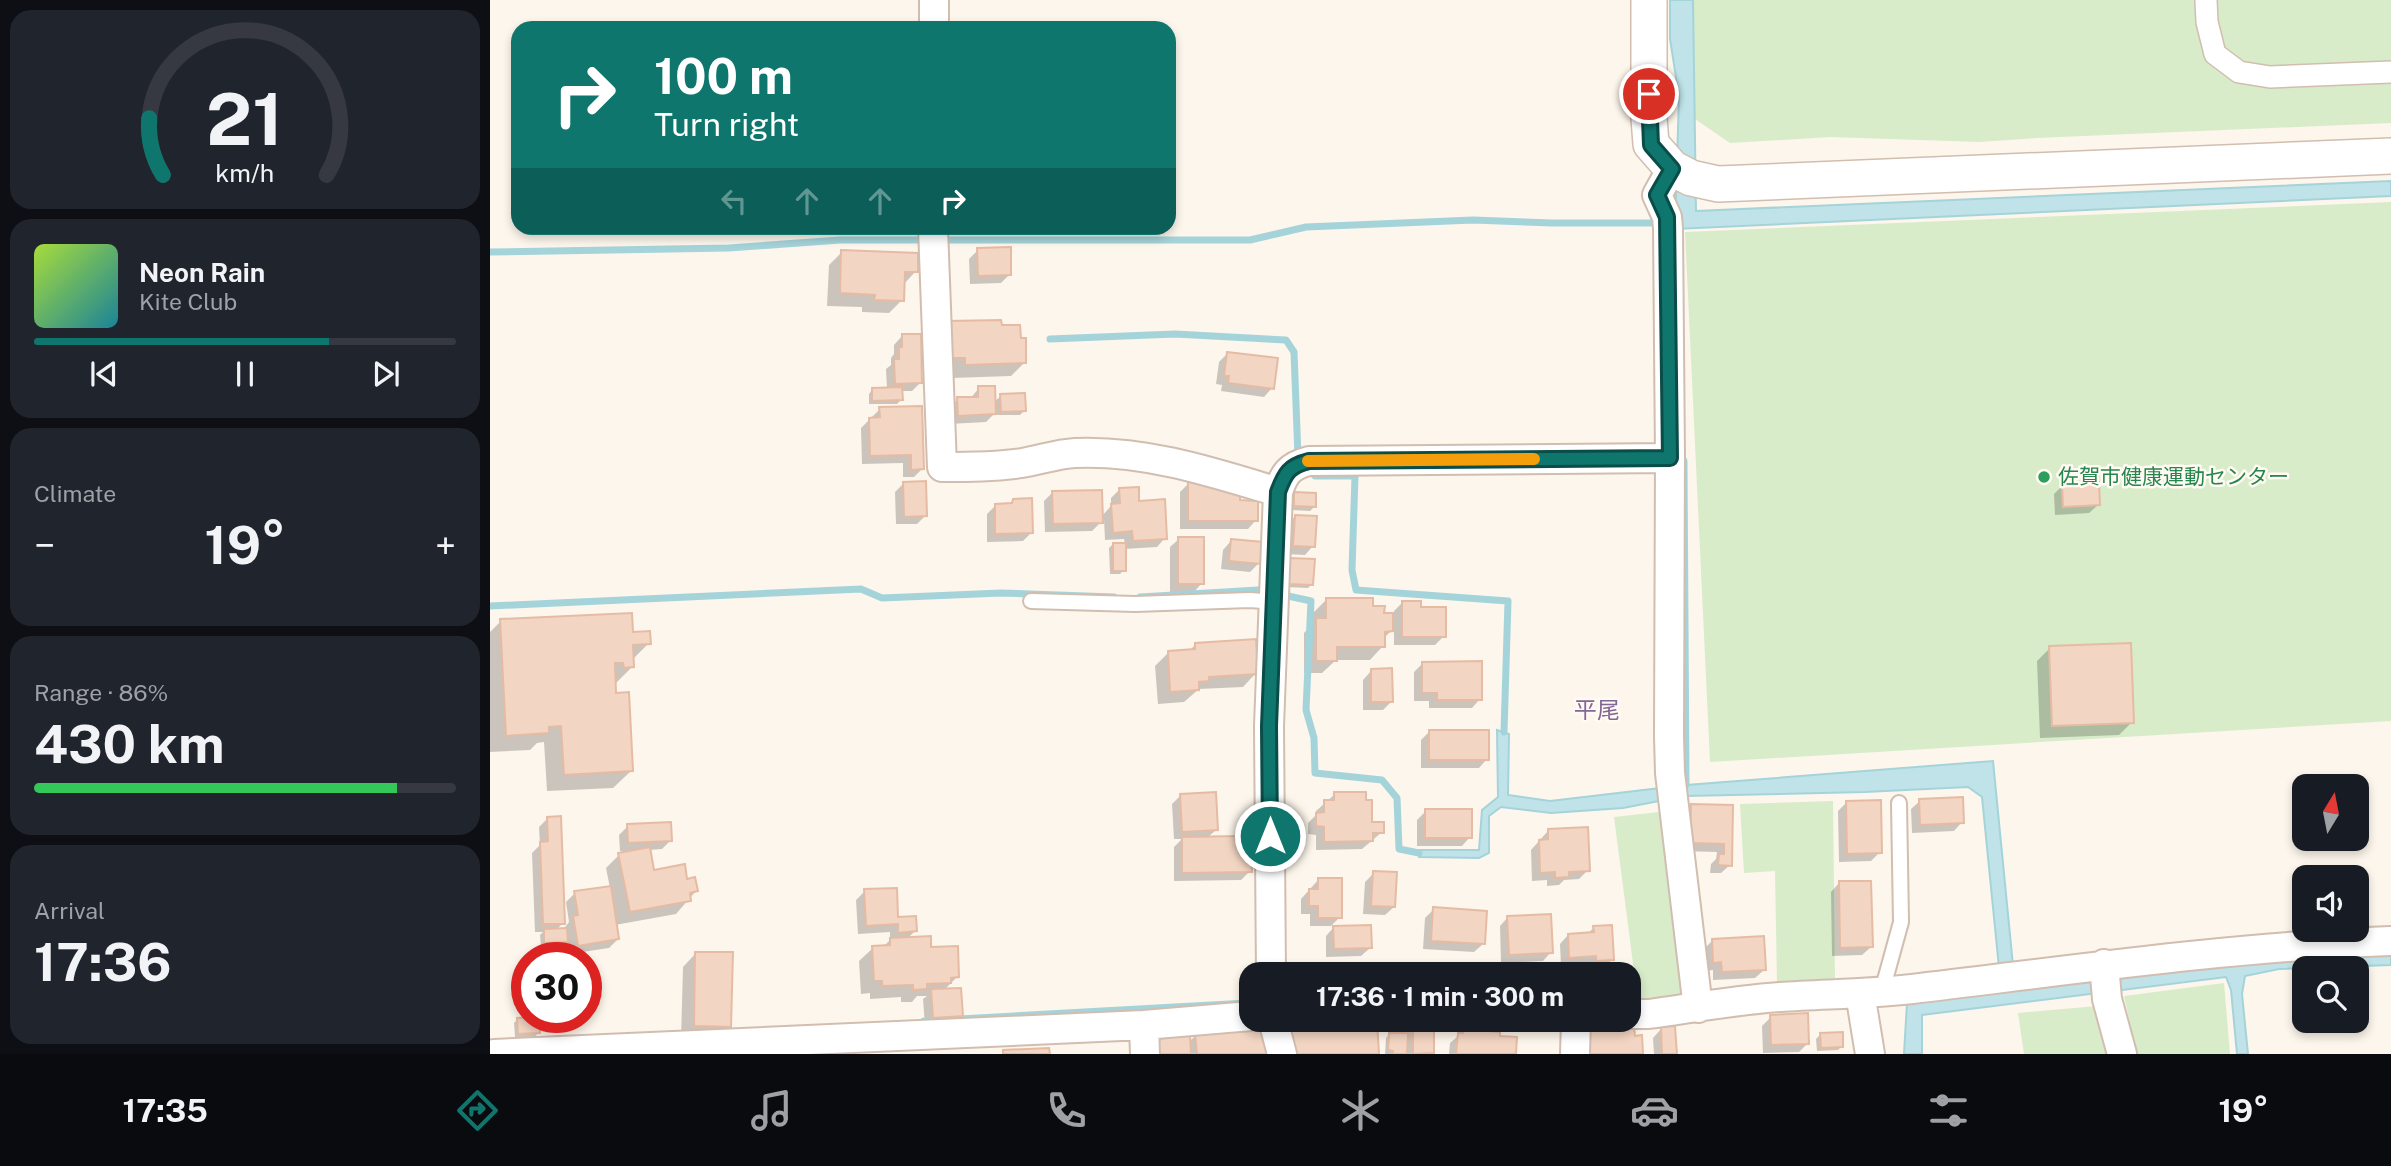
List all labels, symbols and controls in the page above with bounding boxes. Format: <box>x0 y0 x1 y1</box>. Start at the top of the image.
text: 100 m <box>654 47 793 105</box>
icon: right <box>539 49 630 140</box>
pin <box>1619 64 1679 124</box>
icon: arrive <box>1630 75 1668 113</box>
text: 21 <box>206 77 284 162</box>
text: Turn right <box>654 106 799 143</box>
text: km/h <box>216 158 274 188</box>
icon: left <box>715 182 753 220</box>
icon: ahead <box>788 182 826 220</box>
icon: ahead <box>861 182 899 220</box>
icon: right <box>934 182 972 220</box>
text: Neon Rain <box>139 257 265 288</box>
text: Kite Club <box>139 288 237 315</box>
icon: previous <box>85 355 123 393</box>
icon: pause <box>226 355 264 393</box>
icon: next <box>367 355 405 393</box>
place label: 佐賀市健康運動センター <box>2058 464 2289 489</box>
marker: 佐賀市健康運動センター <box>2036 469 2052 485</box>
text: Climate <box>34 480 116 507</box>
text: 19° <box>204 515 286 576</box>
text: − <box>34 523 55 568</box>
text: + <box>435 523 456 568</box>
text: Range · 86% <box>34 679 168 706</box>
district label: 平尾 <box>1574 696 1620 723</box>
text: 430 km <box>34 714 224 775</box>
north arrow <box>2292 774 2370 850</box>
map controls <box>2292 774 2369 1033</box>
position arrow <box>1233 799 1307 873</box>
button: sound <box>2292 865 2369 942</box>
text: Arrival <box>34 897 105 924</box>
text: 17:36 <box>34 932 172 993</box>
speed limit sign: 30 <box>511 942 602 1033</box>
button: search <box>2292 956 2369 1033</box>
text: 17:36 · 1 min · 300 m <box>1316 981 1564 1012</box>
icon: directions <box>453 1086 502 1135</box>
icon: music <box>747 1086 796 1135</box>
icon: phone <box>1042 1086 1091 1135</box>
icon: climate <box>1336 1086 1385 1135</box>
icon: car <box>1630 1086 1679 1135</box>
icon: filters <box>1924 1086 1973 1135</box>
text: 17:35 <box>123 1092 208 1129</box>
text: 19° <box>2218 1092 2268 1129</box>

